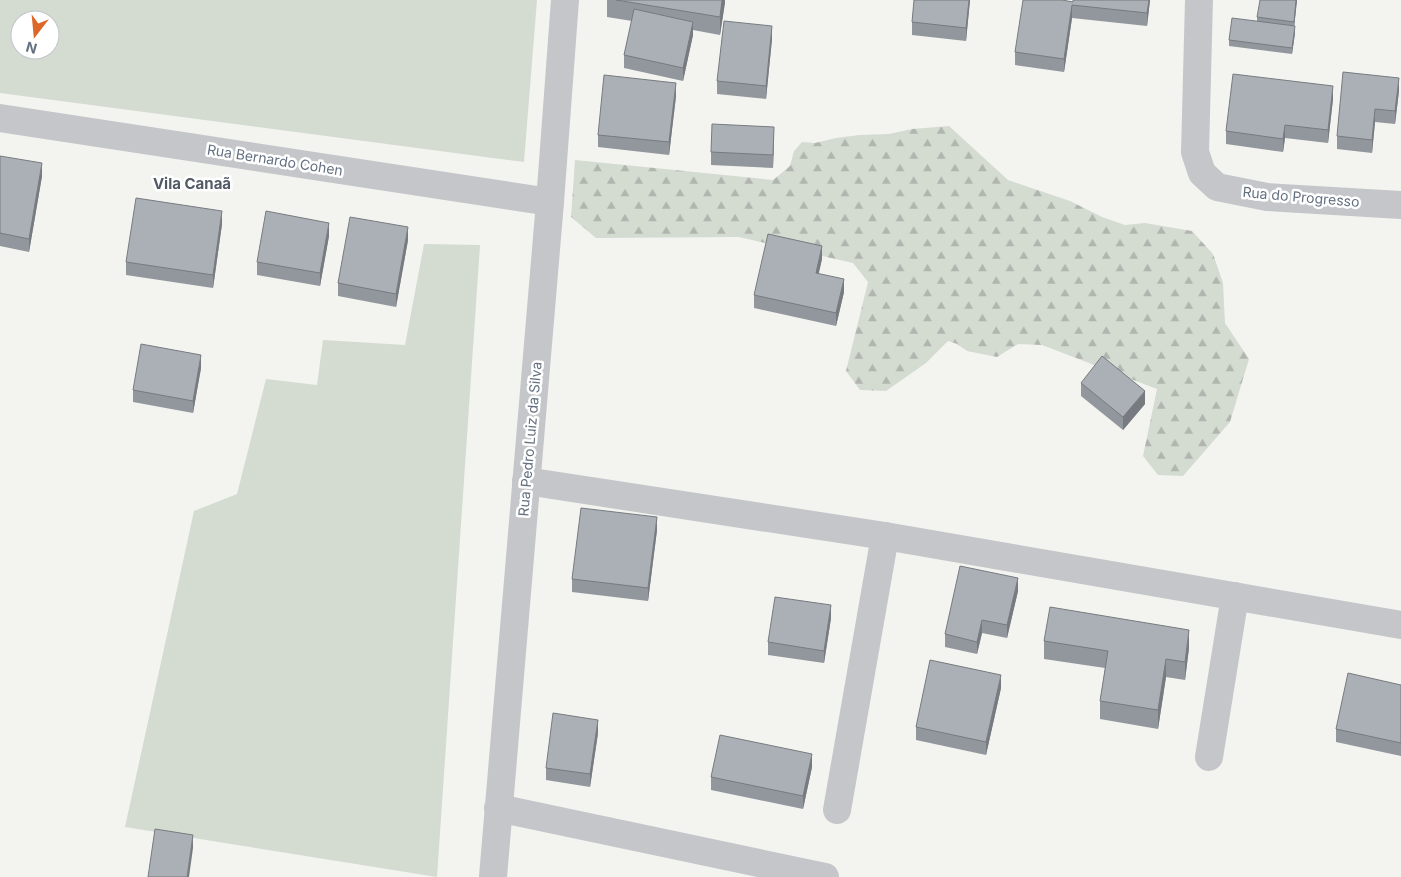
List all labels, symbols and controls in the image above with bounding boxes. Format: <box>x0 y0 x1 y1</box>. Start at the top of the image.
north arrow <box>10 10 60 60</box>
text: N <box>24 38 39 58</box>
street label: Rua Bernardo Cohen <box>206 140 344 179</box>
district label: Vila Canaã <box>153 174 231 193</box>
street label: Rua do Progresso <box>1242 183 1360 210</box>
street label: Rua Pedro Luiz da Silva <box>514 361 545 517</box>

